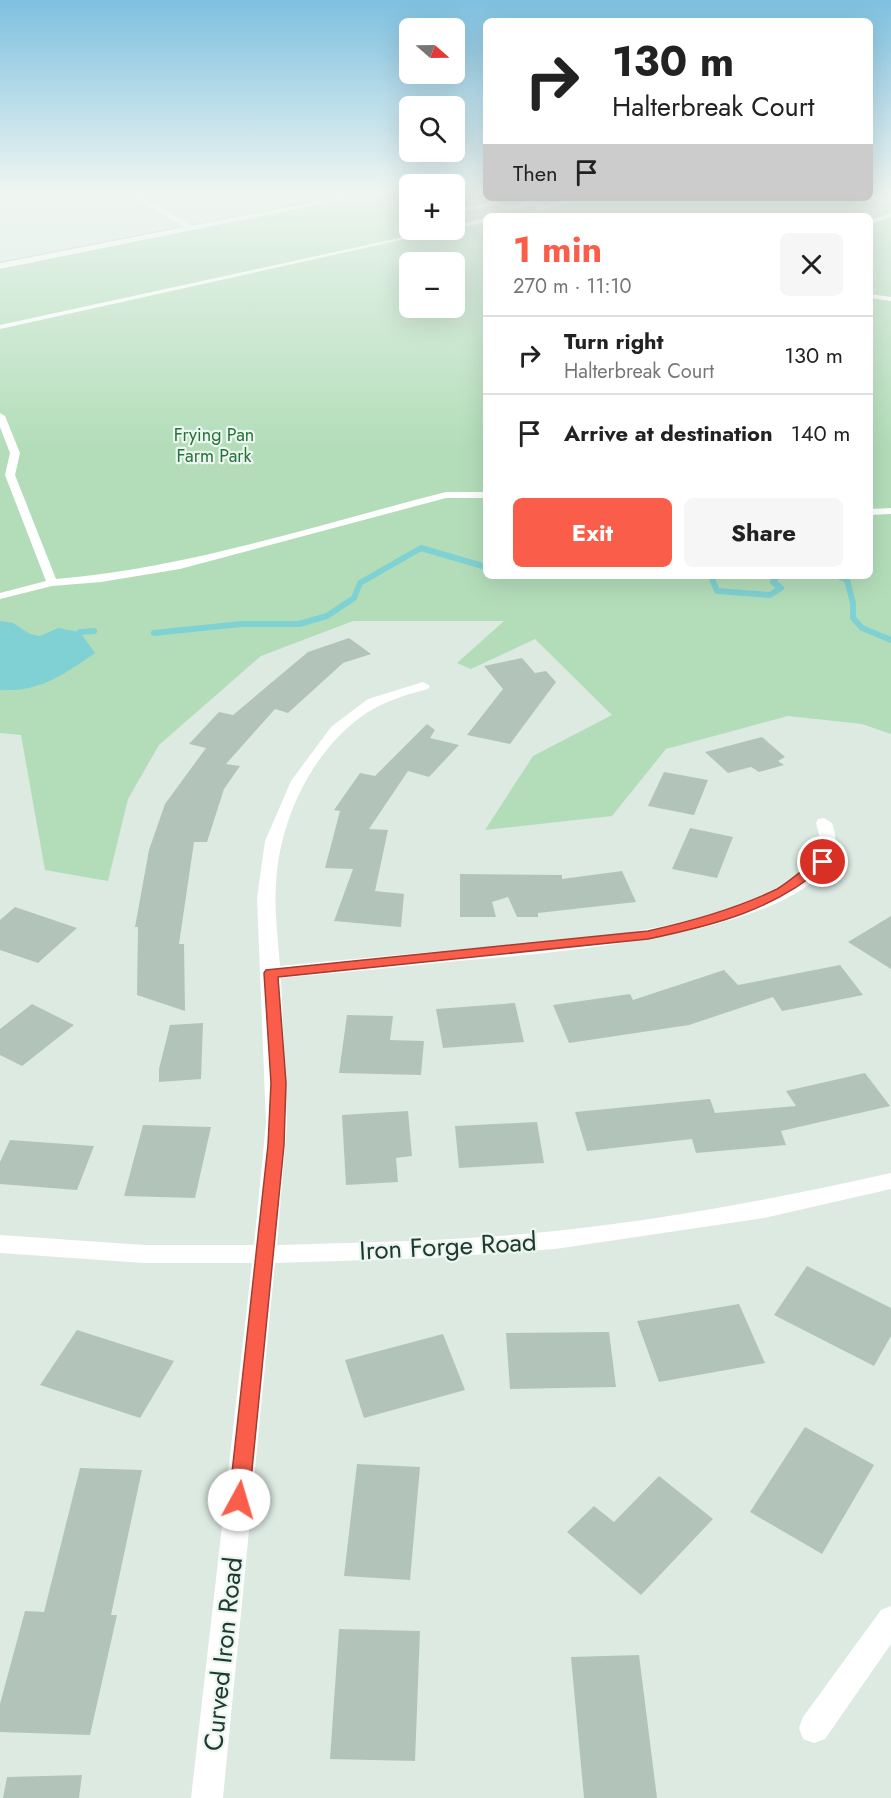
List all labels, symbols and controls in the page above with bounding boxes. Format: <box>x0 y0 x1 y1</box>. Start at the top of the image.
north arrow <box>399 18 465 84</box>
map controls <box>399 18 465 318</box>
text: 130 m <box>612 31 734 92</box>
icon: right <box>513 42 591 120</box>
text: Halterbreak Court <box>612 87 814 126</box>
button: search <box>399 96 465 162</box>
icon: arrive <box>570 156 603 189</box>
text: Then <box>513 157 558 189</box>
button: + <box>399 174 465 240</box>
text: 1 min <box>513 223 602 275</box>
button: close <box>780 233 843 296</box>
button: − <box>399 252 465 318</box>
text: 270 m · 11:10 <box>513 272 631 301</box>
text: Turn right <box>564 325 664 357</box>
icon: right <box>513 339 546 372</box>
text: 130 m <box>784 339 843 371</box>
text: Halterbreak Court <box>564 357 714 386</box>
icon: arrive <box>513 417 546 450</box>
text: Arrive at destination <box>564 417 773 449</box>
text: 140 m <box>791 417 850 449</box>
park label: Frying Pan Farm Park <box>174 422 254 469</box>
button: Exit <box>513 498 672 567</box>
button: Share <box>684 498 843 567</box>
pin <box>797 836 848 887</box>
icon: arrive <box>806 845 839 878</box>
street label: Iron Forge Road <box>358 1222 538 1270</box>
position arrow <box>207 1468 271 1532</box>
street label: Curved Iron Road <box>194 1555 252 1753</box>

